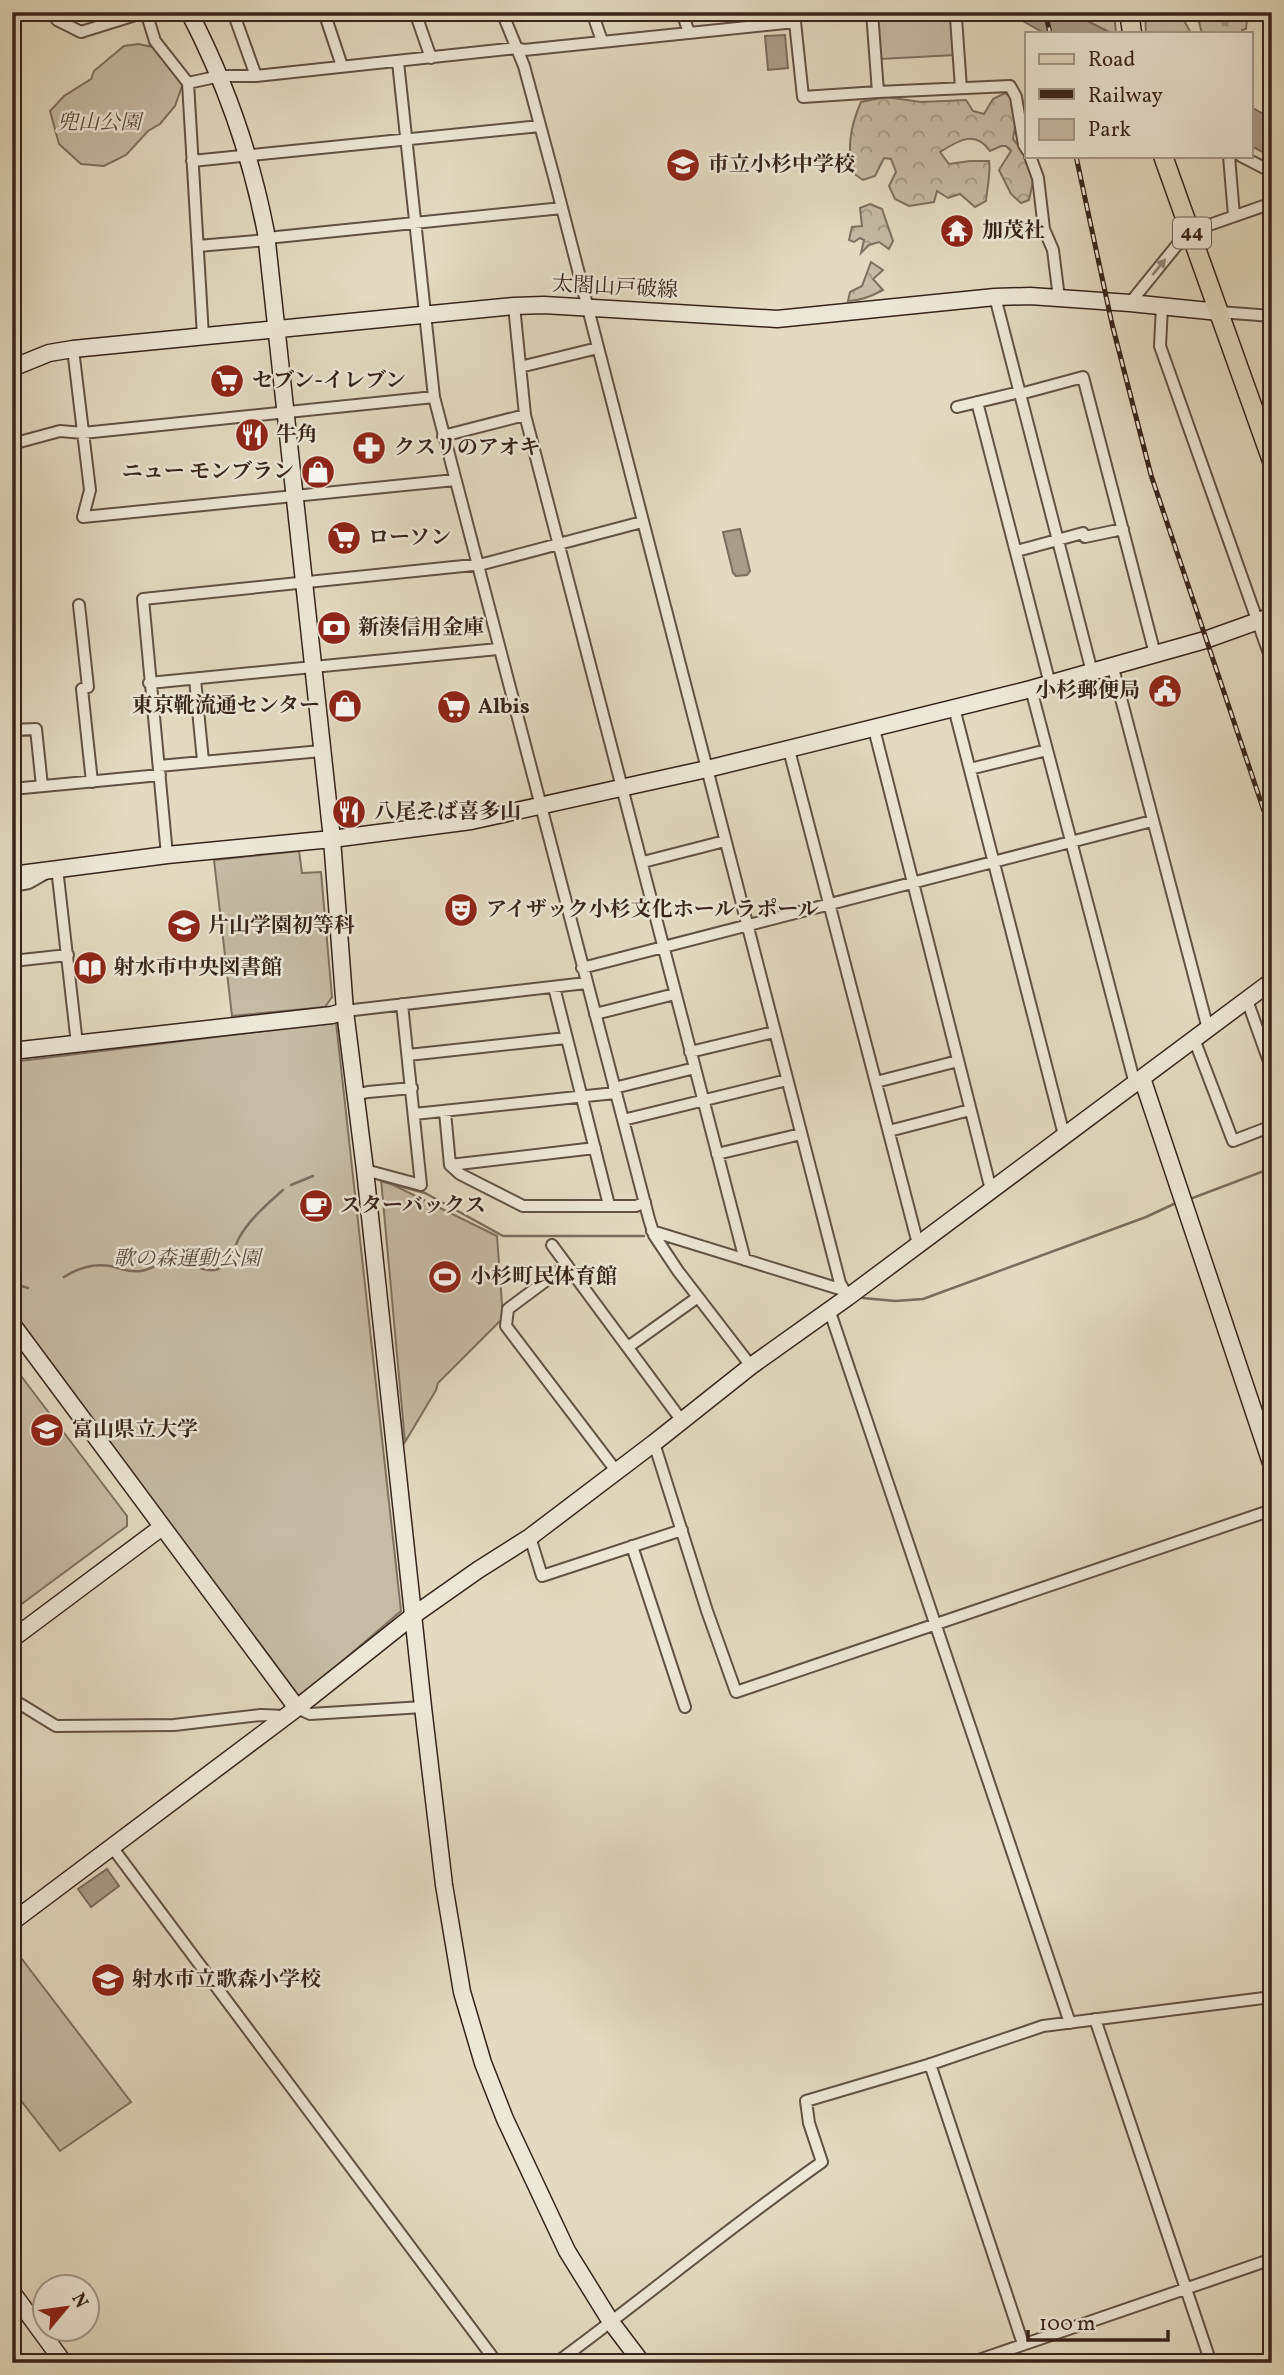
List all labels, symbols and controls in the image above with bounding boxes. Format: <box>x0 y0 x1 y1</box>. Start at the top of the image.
legend <box>1025 32 1252 158</box>
text: Road <box>1088 46 1135 75</box>
text: Railway <box>1088 82 1164 111</box>
park label: 兜山公園 <box>57 109 144 138</box>
text: Park <box>1088 116 1131 145</box>
school or university icon: 市立小杉中学校 <box>664 146 702 184</box>
place label: 市立小杉中学校 <box>708 151 855 180</box>
temple icon: 加茂社 <box>938 212 976 250</box>
place label: 加茂社 <box>982 217 1045 246</box>
road number: 44 <box>1173 218 1211 248</box>
one-way arrow <box>1152 258 1167 276</box>
street label: 太閤山戸破線 <box>551 270 679 306</box>
supermarket icon: セブン-イレブン <box>208 362 246 400</box>
place label: セブン-イレブン <box>252 367 406 396</box>
restaurant icon: 牛角 <box>233 416 271 454</box>
place label: 牛角 <box>276 421 318 450</box>
pharmacy icon: クスリのアオキ <box>350 429 388 467</box>
place label: クスリのアオキ <box>394 434 541 463</box>
shop icon: ニュー モンブラン <box>299 453 337 491</box>
place label: ニュー モンブラン <box>122 458 294 487</box>
supermarket icon: ローソン <box>325 519 363 557</box>
place label: ローソン <box>368 524 451 553</box>
bank icon: 新湊信用金庫 <box>315 609 353 647</box>
place label: 新湊信用金庫 <box>358 614 484 643</box>
public building icon: 小杉郵便局 <box>1146 672 1184 710</box>
place label: 小杉郵便局 <box>1035 677 1140 706</box>
shop icon: 東京靴流通センター <box>326 687 364 725</box>
supermarket icon: Albis <box>435 688 473 726</box>
place label: 東京靴流通センター <box>132 692 320 721</box>
place label: Albis <box>478 693 530 722</box>
restaurant icon: 八尾そば喜多山 <box>330 793 368 831</box>
place label: 八尾そば喜多山 <box>374 798 521 827</box>
theatre icon: アイザック小杉文化ホールラポール <box>442 891 480 929</box>
place label: アイザック小杉文化ホールラポール <box>486 896 819 925</box>
school or university icon: 片山学園初等科 <box>165 907 203 945</box>
place label: 片山学園初等科 <box>208 912 355 941</box>
library icon: 射水市中央図書館 <box>71 949 109 987</box>
place label: 射水市中央図書館 <box>114 954 282 983</box>
cafe icon: スターバックス <box>297 1187 335 1225</box>
place label: スターバックス <box>340 1192 486 1221</box>
park label: 歌の森運動公園 <box>114 1245 263 1274</box>
sports icon: 小杉町民体育館 <box>426 1258 464 1296</box>
place label: 小杉町民体育館 <box>470 1263 617 1292</box>
school or university icon: 富山県立大学 <box>28 1411 66 1449</box>
place label: 富山県立大学 <box>72 1416 198 1445</box>
school or university icon: 射水市立歌森小学校 <box>89 1961 127 1999</box>
place label: 射水市立歌森小学校 <box>132 1966 321 1995</box>
north arrow <box>32 2274 102 2344</box>
text: N <box>64 2288 94 2313</box>
scale bar <box>1028 2298 1168 2342</box>
text: 100 m <box>1039 2310 1096 2339</box>

